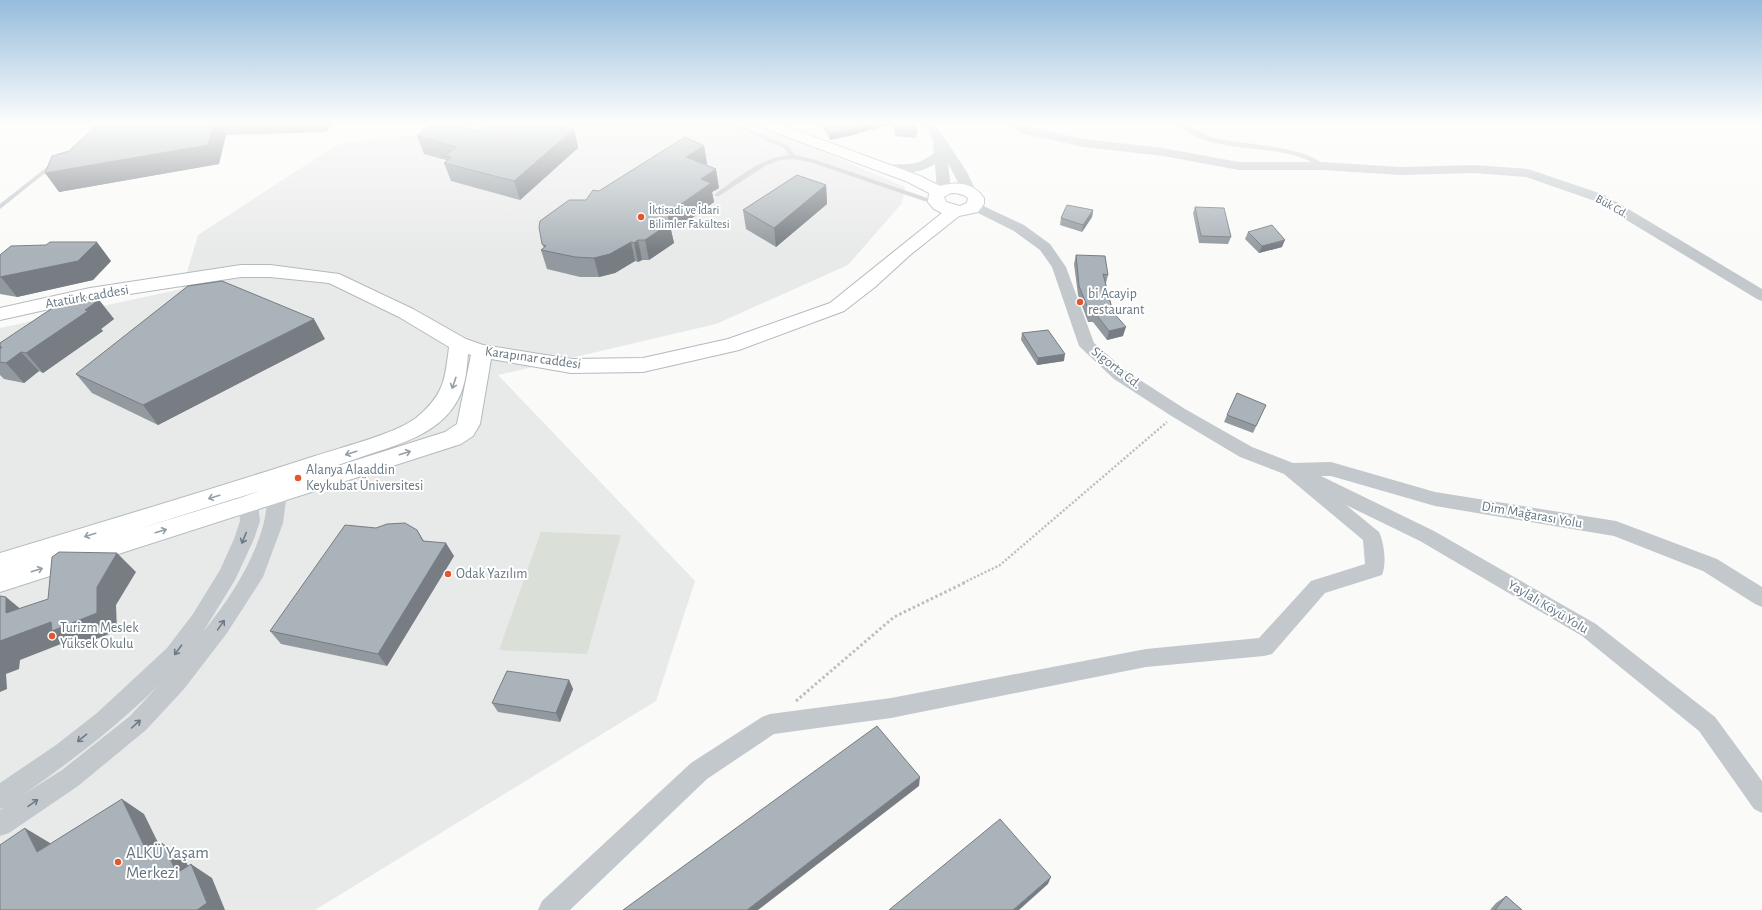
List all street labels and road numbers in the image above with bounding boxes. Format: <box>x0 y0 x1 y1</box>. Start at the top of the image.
street label: Bük Cd. <box>1594 192 1630 220</box>
street label: Atatürk caddesi <box>44 283 130 311</box>
street label: Karapınar caddesi <box>484 344 582 372</box>
street label: Sigorta Cd. <box>1089 344 1143 392</box>
street label: Dim Mağarası Yolu <box>1481 499 1583 531</box>
street label: Yaylalı Köyü Yolu <box>1505 577 1591 637</box>

